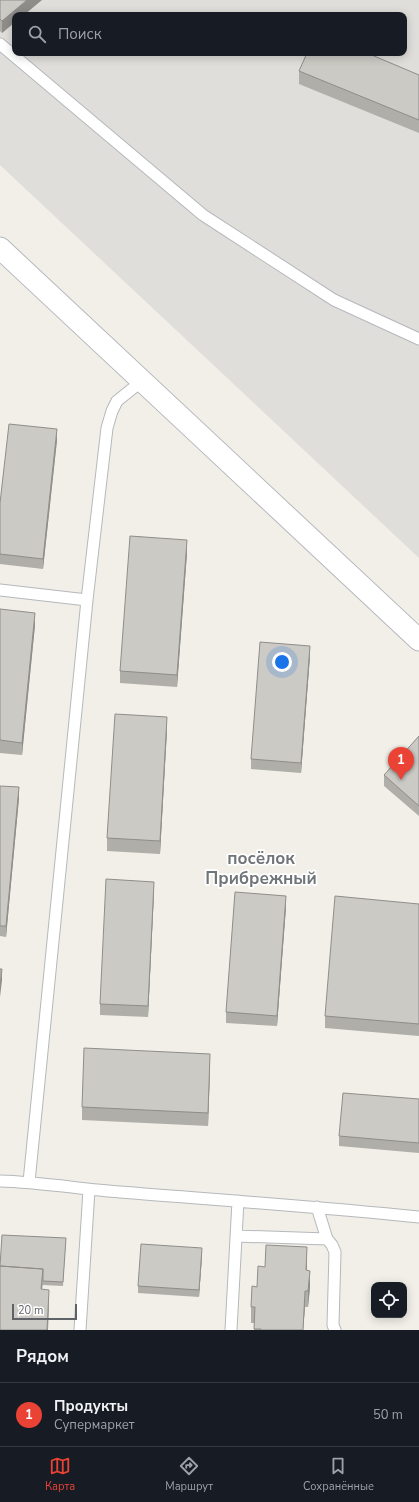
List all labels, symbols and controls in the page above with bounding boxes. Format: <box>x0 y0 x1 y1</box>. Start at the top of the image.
search box <box>12 12 407 56</box>
icon: search <box>26 23 48 45</box>
text: Поиск <box>58 24 102 44</box>
your location <box>272 652 292 672</box>
pin: 1 <box>388 747 414 780</box>
district label: посёлок Прибрежный <box>205 847 317 890</box>
map controls <box>371 1282 407 1318</box>
button: locate <box>371 1282 407 1318</box>
scale bar <box>12 1302 77 1321</box>
text: 20 m <box>18 1303 43 1318</box>
text: Рядом <box>16 1345 69 1368</box>
text: Продукты <box>54 1396 128 1416</box>
text: 1 <box>25 1406 33 1424</box>
text: 50 m <box>373 1406 403 1424</box>
text: Супермаркет <box>54 1416 135 1434</box>
tab: Карта <box>45 1455 75 1494</box>
tab: Маршрут <box>165 1455 213 1494</box>
tab: Сохранённые <box>303 1455 374 1494</box>

